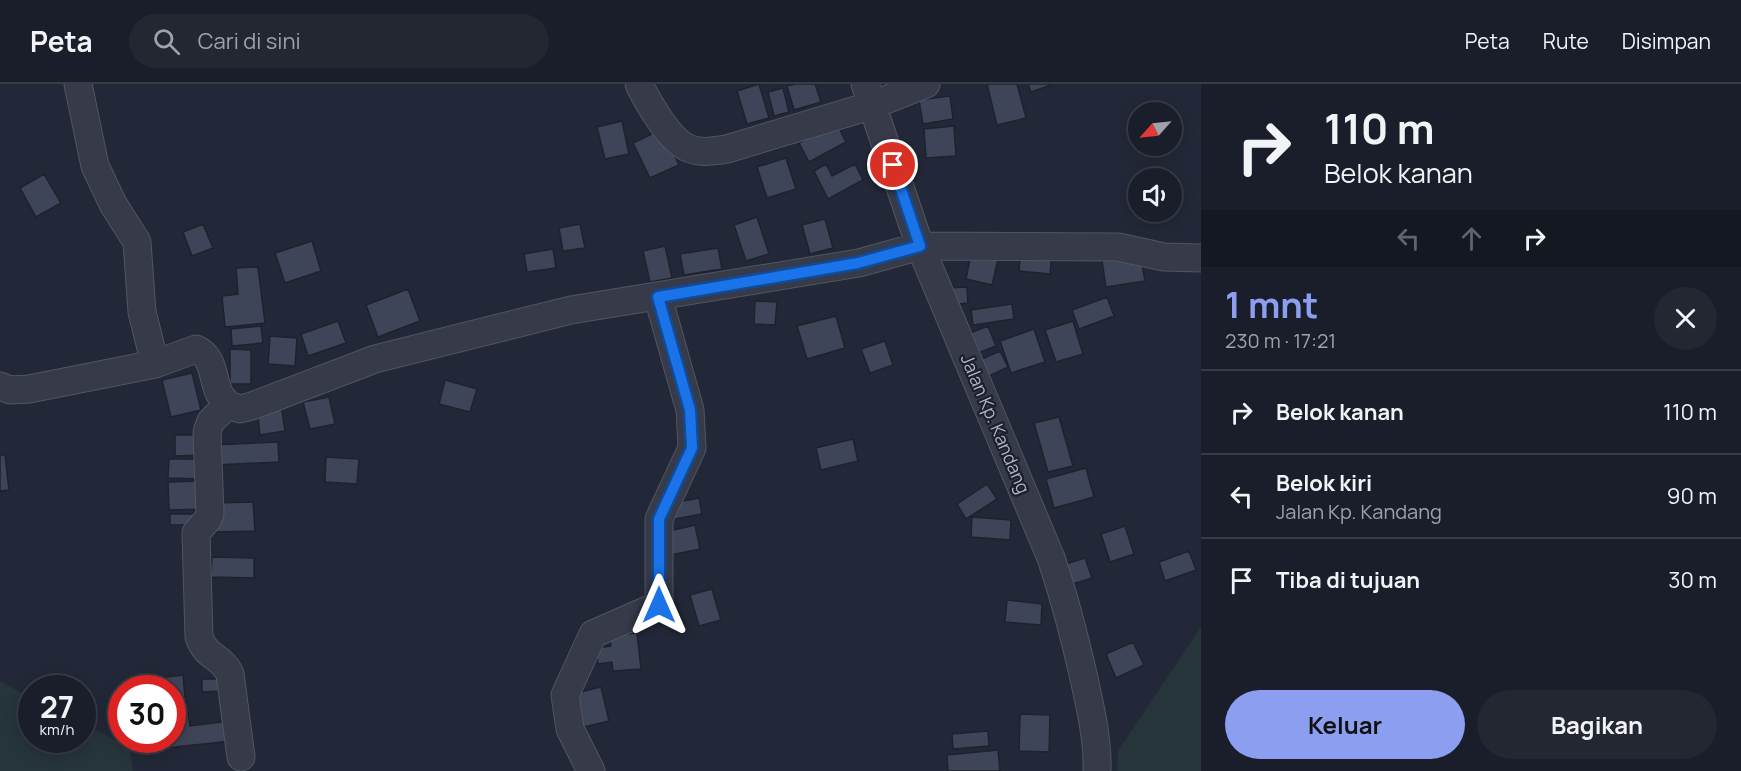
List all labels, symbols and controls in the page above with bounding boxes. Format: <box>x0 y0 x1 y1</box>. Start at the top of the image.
search box <box>129 14 549 68</box>
text: Peta <box>30 22 93 60</box>
icon: search <box>150 25 183 58</box>
text: Cari di sini <box>198 26 301 56</box>
text: Peta <box>1465 27 1510 55</box>
text: Rute <box>1543 27 1589 55</box>
text: Disimpan <box>1622 27 1711 55</box>
text: 110 m <box>1324 99 1435 157</box>
north arrow <box>1128 102 1182 156</box>
map controls <box>1128 102 1182 222</box>
icon: right <box>1225 108 1303 186</box>
pin <box>867 139 918 190</box>
icon: arrive <box>876 148 909 181</box>
text: Belok kanan <box>1324 154 1473 191</box>
button: sound <box>1128 168 1182 222</box>
icon: left <box>1392 222 1425 255</box>
icon: ahead <box>1455 222 1488 255</box>
icon: right <box>1518 222 1551 255</box>
text: 1 mnt <box>1225 280 1318 329</box>
button: close <box>1654 287 1717 350</box>
text: 230 m · 17:21 <box>1225 327 1336 354</box>
street label: Jalan Kp. Kandang <box>956 350 1036 497</box>
icon: right <box>1225 396 1258 429</box>
text: Belok kanan <box>1276 397 1404 427</box>
text: 110 m <box>1663 397 1717 427</box>
text: Belok kiri <box>1276 468 1372 498</box>
icon: left <box>1225 480 1258 513</box>
text: 90 m <box>1667 481 1717 511</box>
text: Jalan Kp. Kandang <box>1276 498 1442 525</box>
icon: arrive <box>1225 564 1258 597</box>
text: Tiba di tujuan <box>1276 565 1420 595</box>
text: 30 m <box>1668 565 1717 595</box>
position arrow <box>627 573 691 637</box>
speed limit sign: 30 <box>108 675 186 753</box>
text: 27 <box>40 686 74 727</box>
button: Keluar <box>1225 690 1465 759</box>
button: Bagikan <box>1477 690 1717 759</box>
text: km/h <box>40 719 74 740</box>

